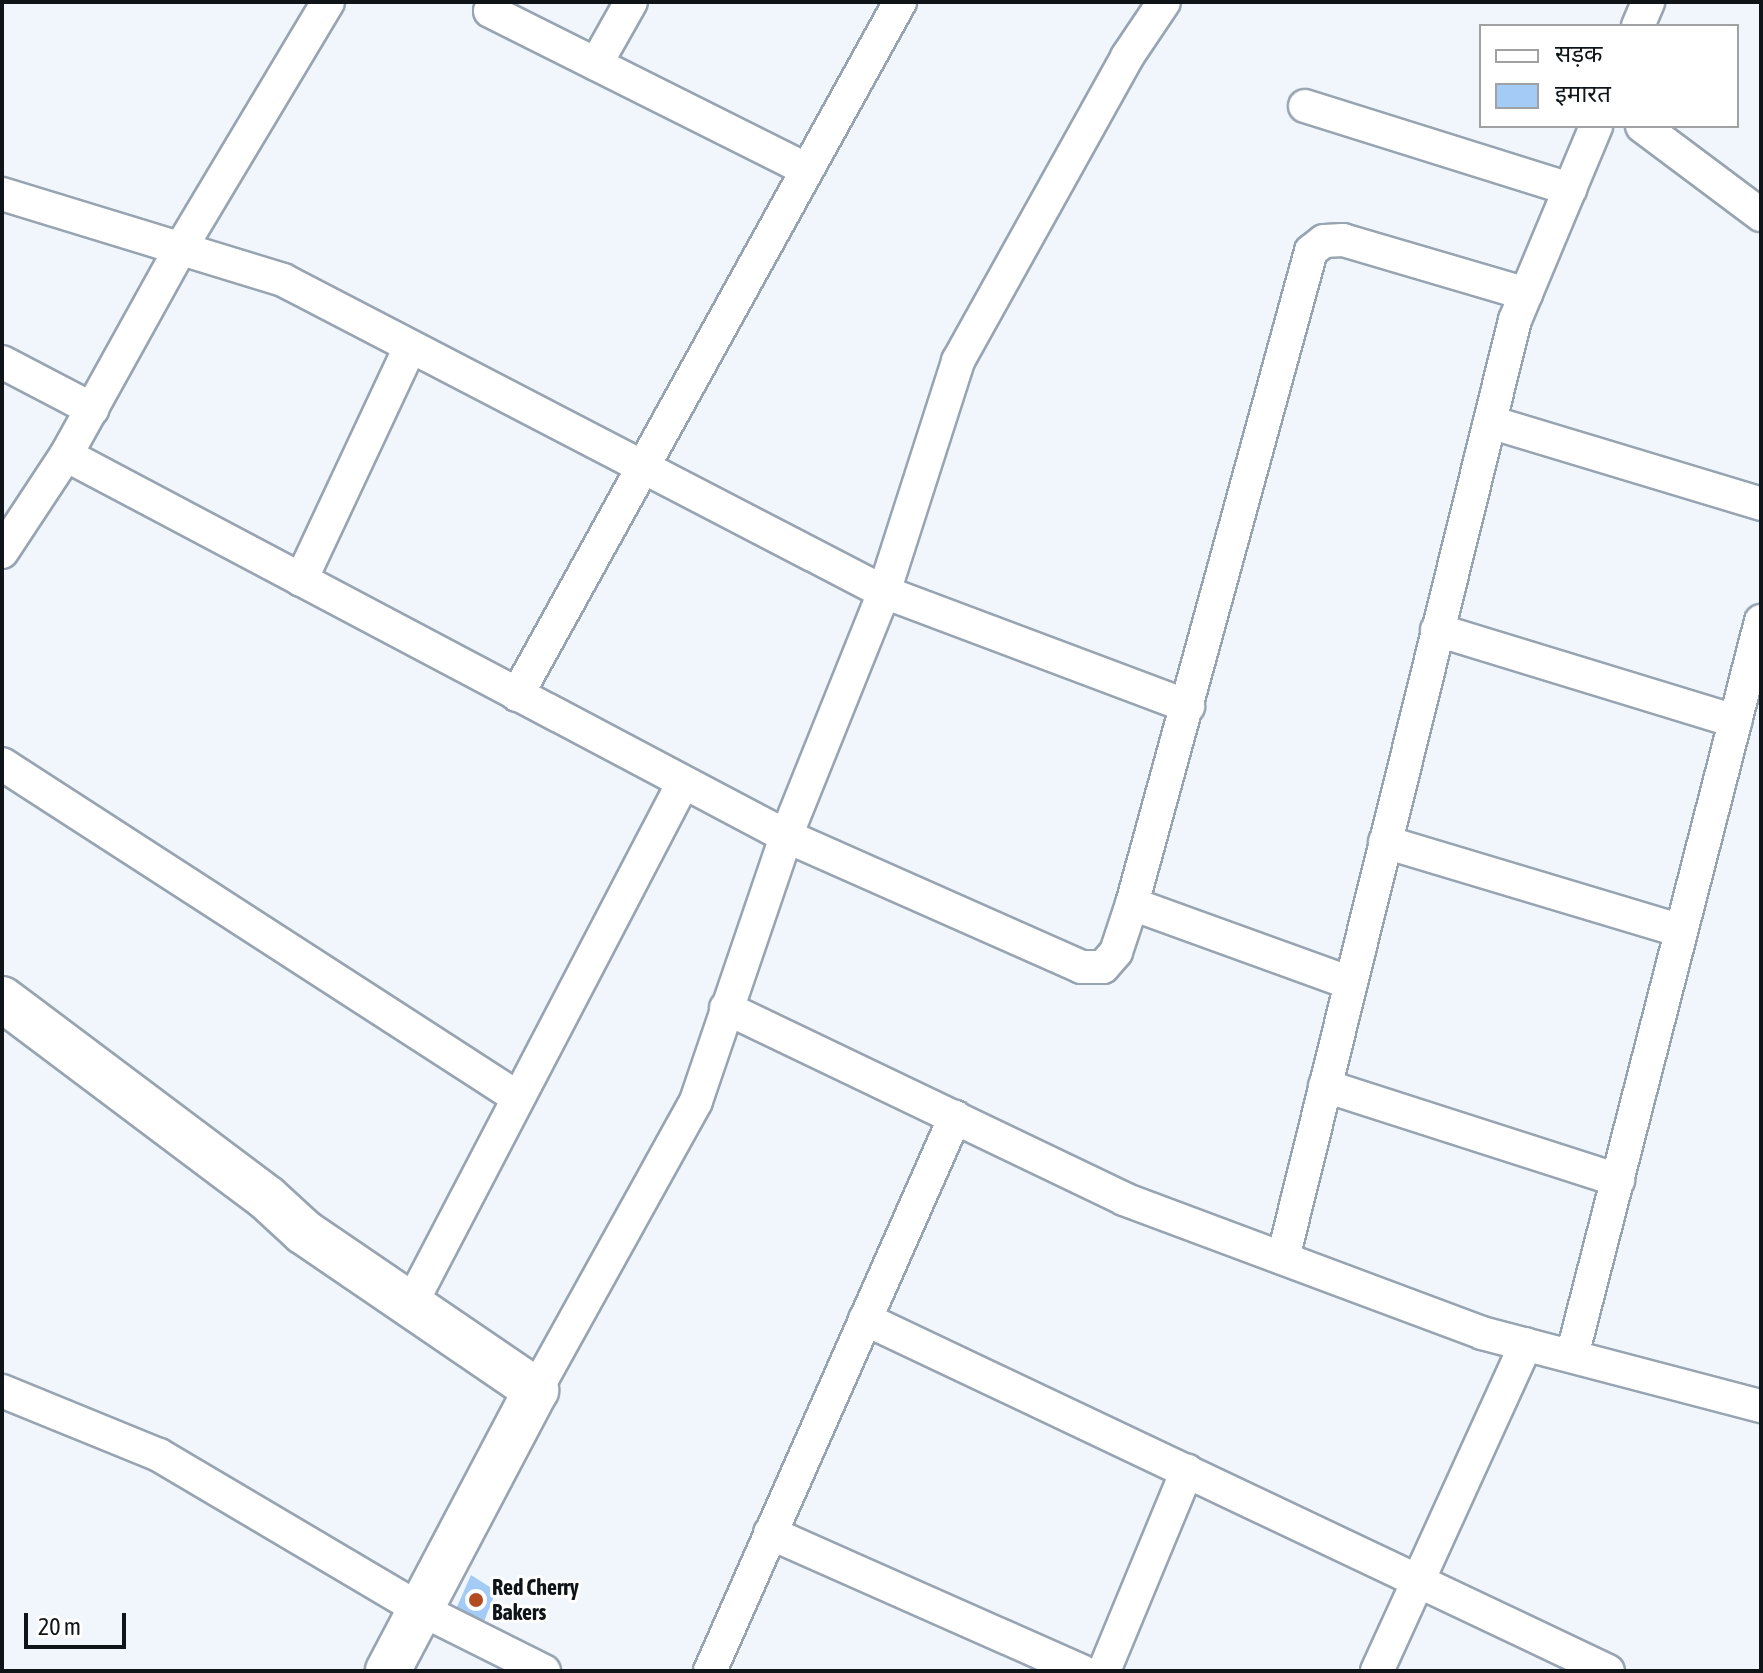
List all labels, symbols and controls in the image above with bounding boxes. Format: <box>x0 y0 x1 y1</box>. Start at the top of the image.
legend <box>1479 24 1739 128</box>
text: सड़क <box>1555 40 1603 67</box>
text: इमारत <box>1555 80 1611 107</box>
place label: Red Cherry Bakers <box>492 1574 579 1626</box>
marker: Red Cherry Bakers <box>467 1591 485 1609</box>
scale bar <box>28 1597 130 1647</box>
text: 20 m <box>38 1613 81 1640</box>

